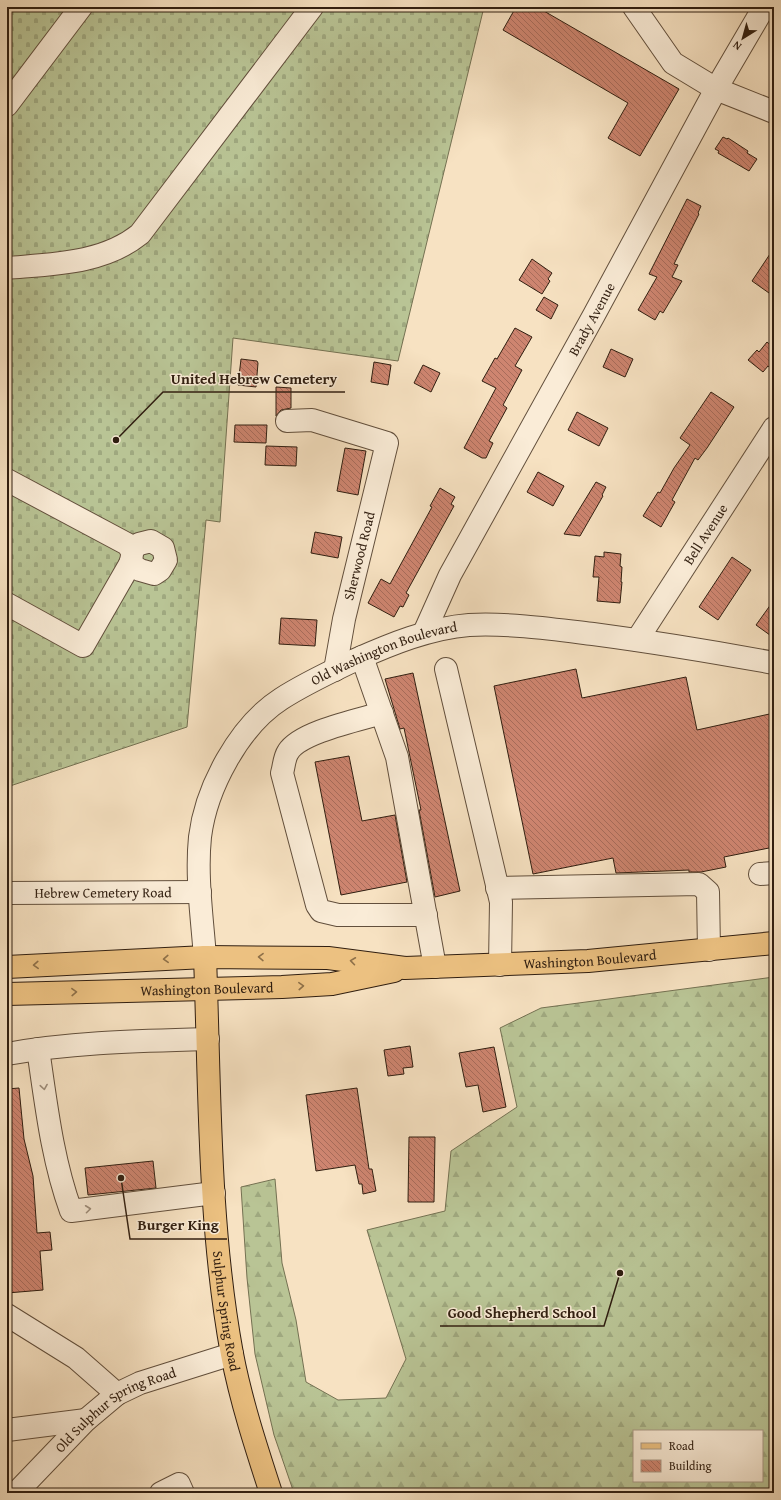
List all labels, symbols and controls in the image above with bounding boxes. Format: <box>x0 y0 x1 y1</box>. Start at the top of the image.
north arrow <box>723 18 763 58</box>
text: N <box>729 37 745 55</box>
street label: Brady Avenue <box>563 279 620 359</box>
callout: United Hebrew Cemetery <box>163 365 345 392</box>
text: United Hebrew Cemetery <box>171 368 337 389</box>
street label: Bell Avenue <box>678 500 733 568</box>
street label: Sherwood Road <box>338 509 380 603</box>
street label: Old Washington Boulevard <box>307 616 459 690</box>
street label: Hebrew Cemetery Road <box>34 882 172 903</box>
street label: Washington Boulevard <box>523 944 658 973</box>
one-way arrow <box>258 953 264 961</box>
one-way arrow <box>163 954 169 963</box>
one-way arrow <box>349 957 356 966</box>
one-way arrow <box>33 961 39 969</box>
street label: Washington Boulevard <box>140 977 274 1001</box>
one-way arrow <box>298 981 304 990</box>
one-way arrow <box>71 988 77 996</box>
one-way arrow <box>39 1084 48 1090</box>
one-way arrow <box>85 1205 91 1214</box>
callout: Burger King <box>130 1212 227 1239</box>
text: Burger King <box>137 1214 219 1235</box>
street label: Sulphur Spring Road <box>208 1250 245 1374</box>
callout: Good Shepherd School <box>440 1299 604 1326</box>
text: Good Shepherd School <box>448 1302 597 1323</box>
street label: Old Sulphur Spring Road <box>50 1362 179 1457</box>
legend <box>633 1430 763 1482</box>
text: Road <box>669 1437 695 1454</box>
text: Building <box>669 1457 712 1474</box>

